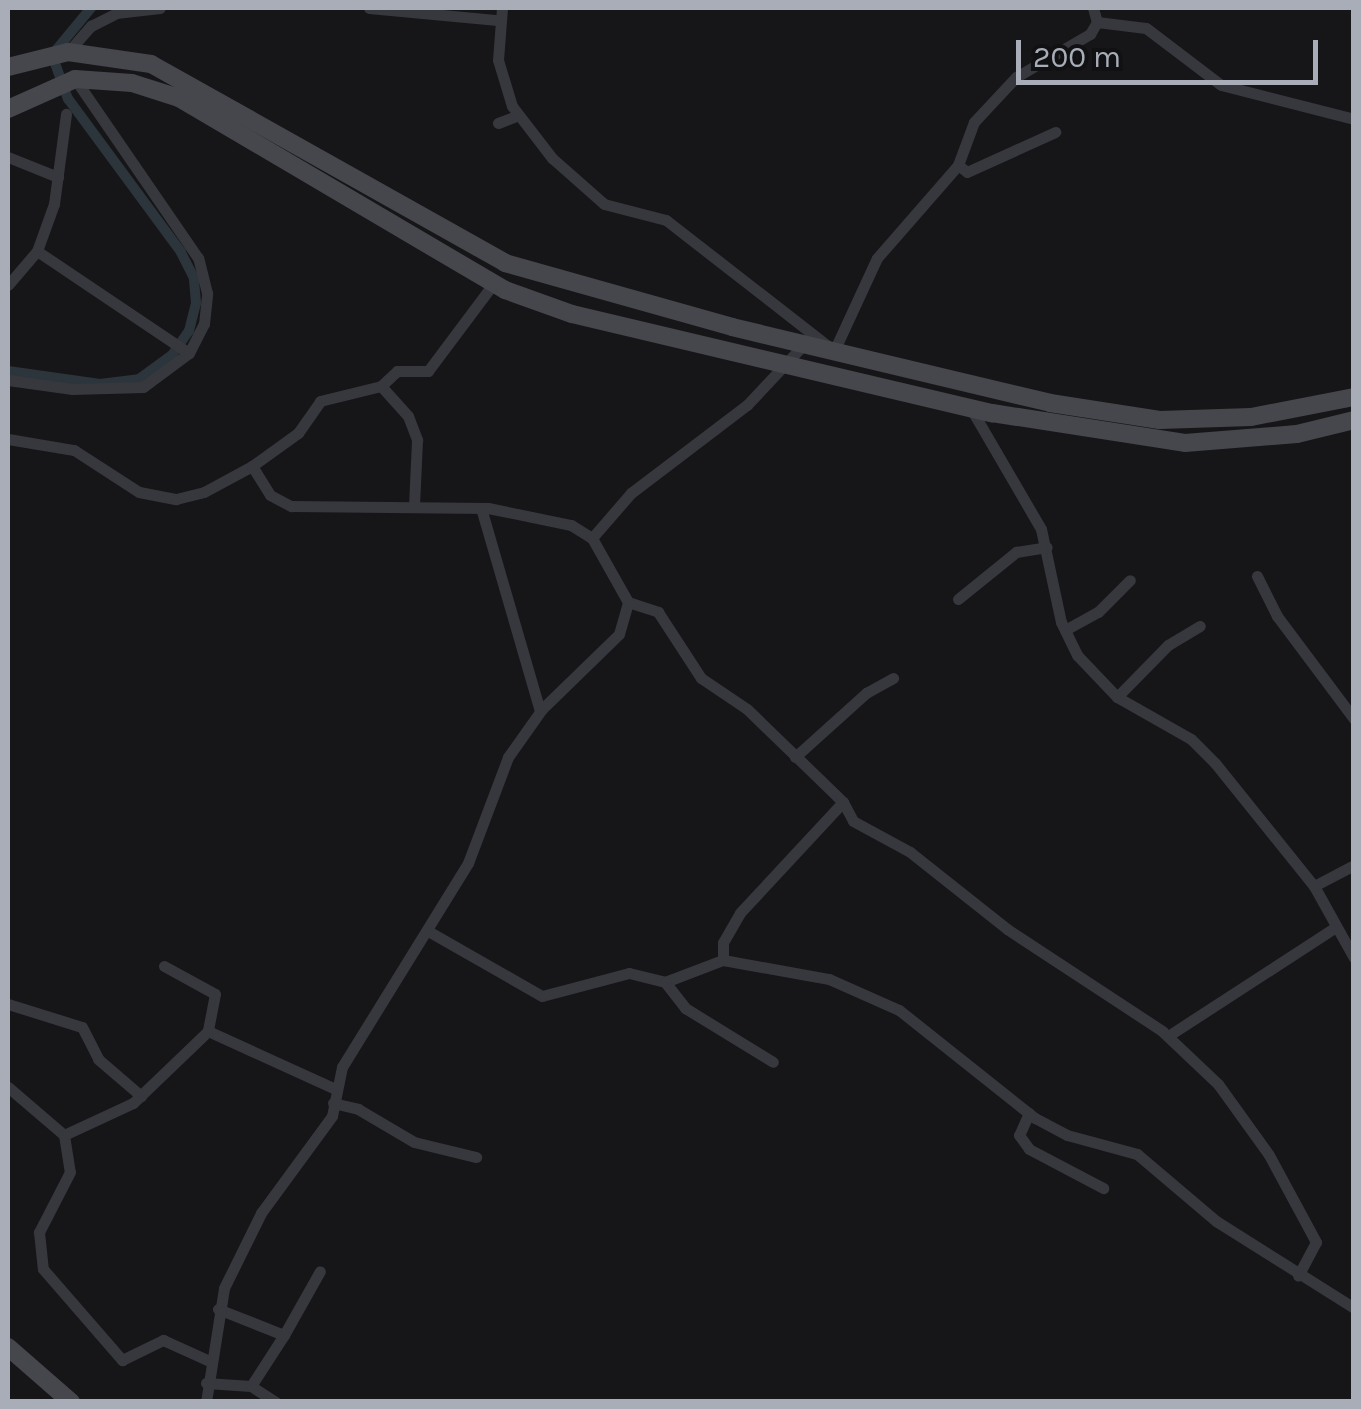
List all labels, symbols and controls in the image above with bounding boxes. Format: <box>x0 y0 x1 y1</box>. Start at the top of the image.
scale bar <box>1021 20 1324 82</box>
text: 200 m <box>1033 39 1121 75</box>

